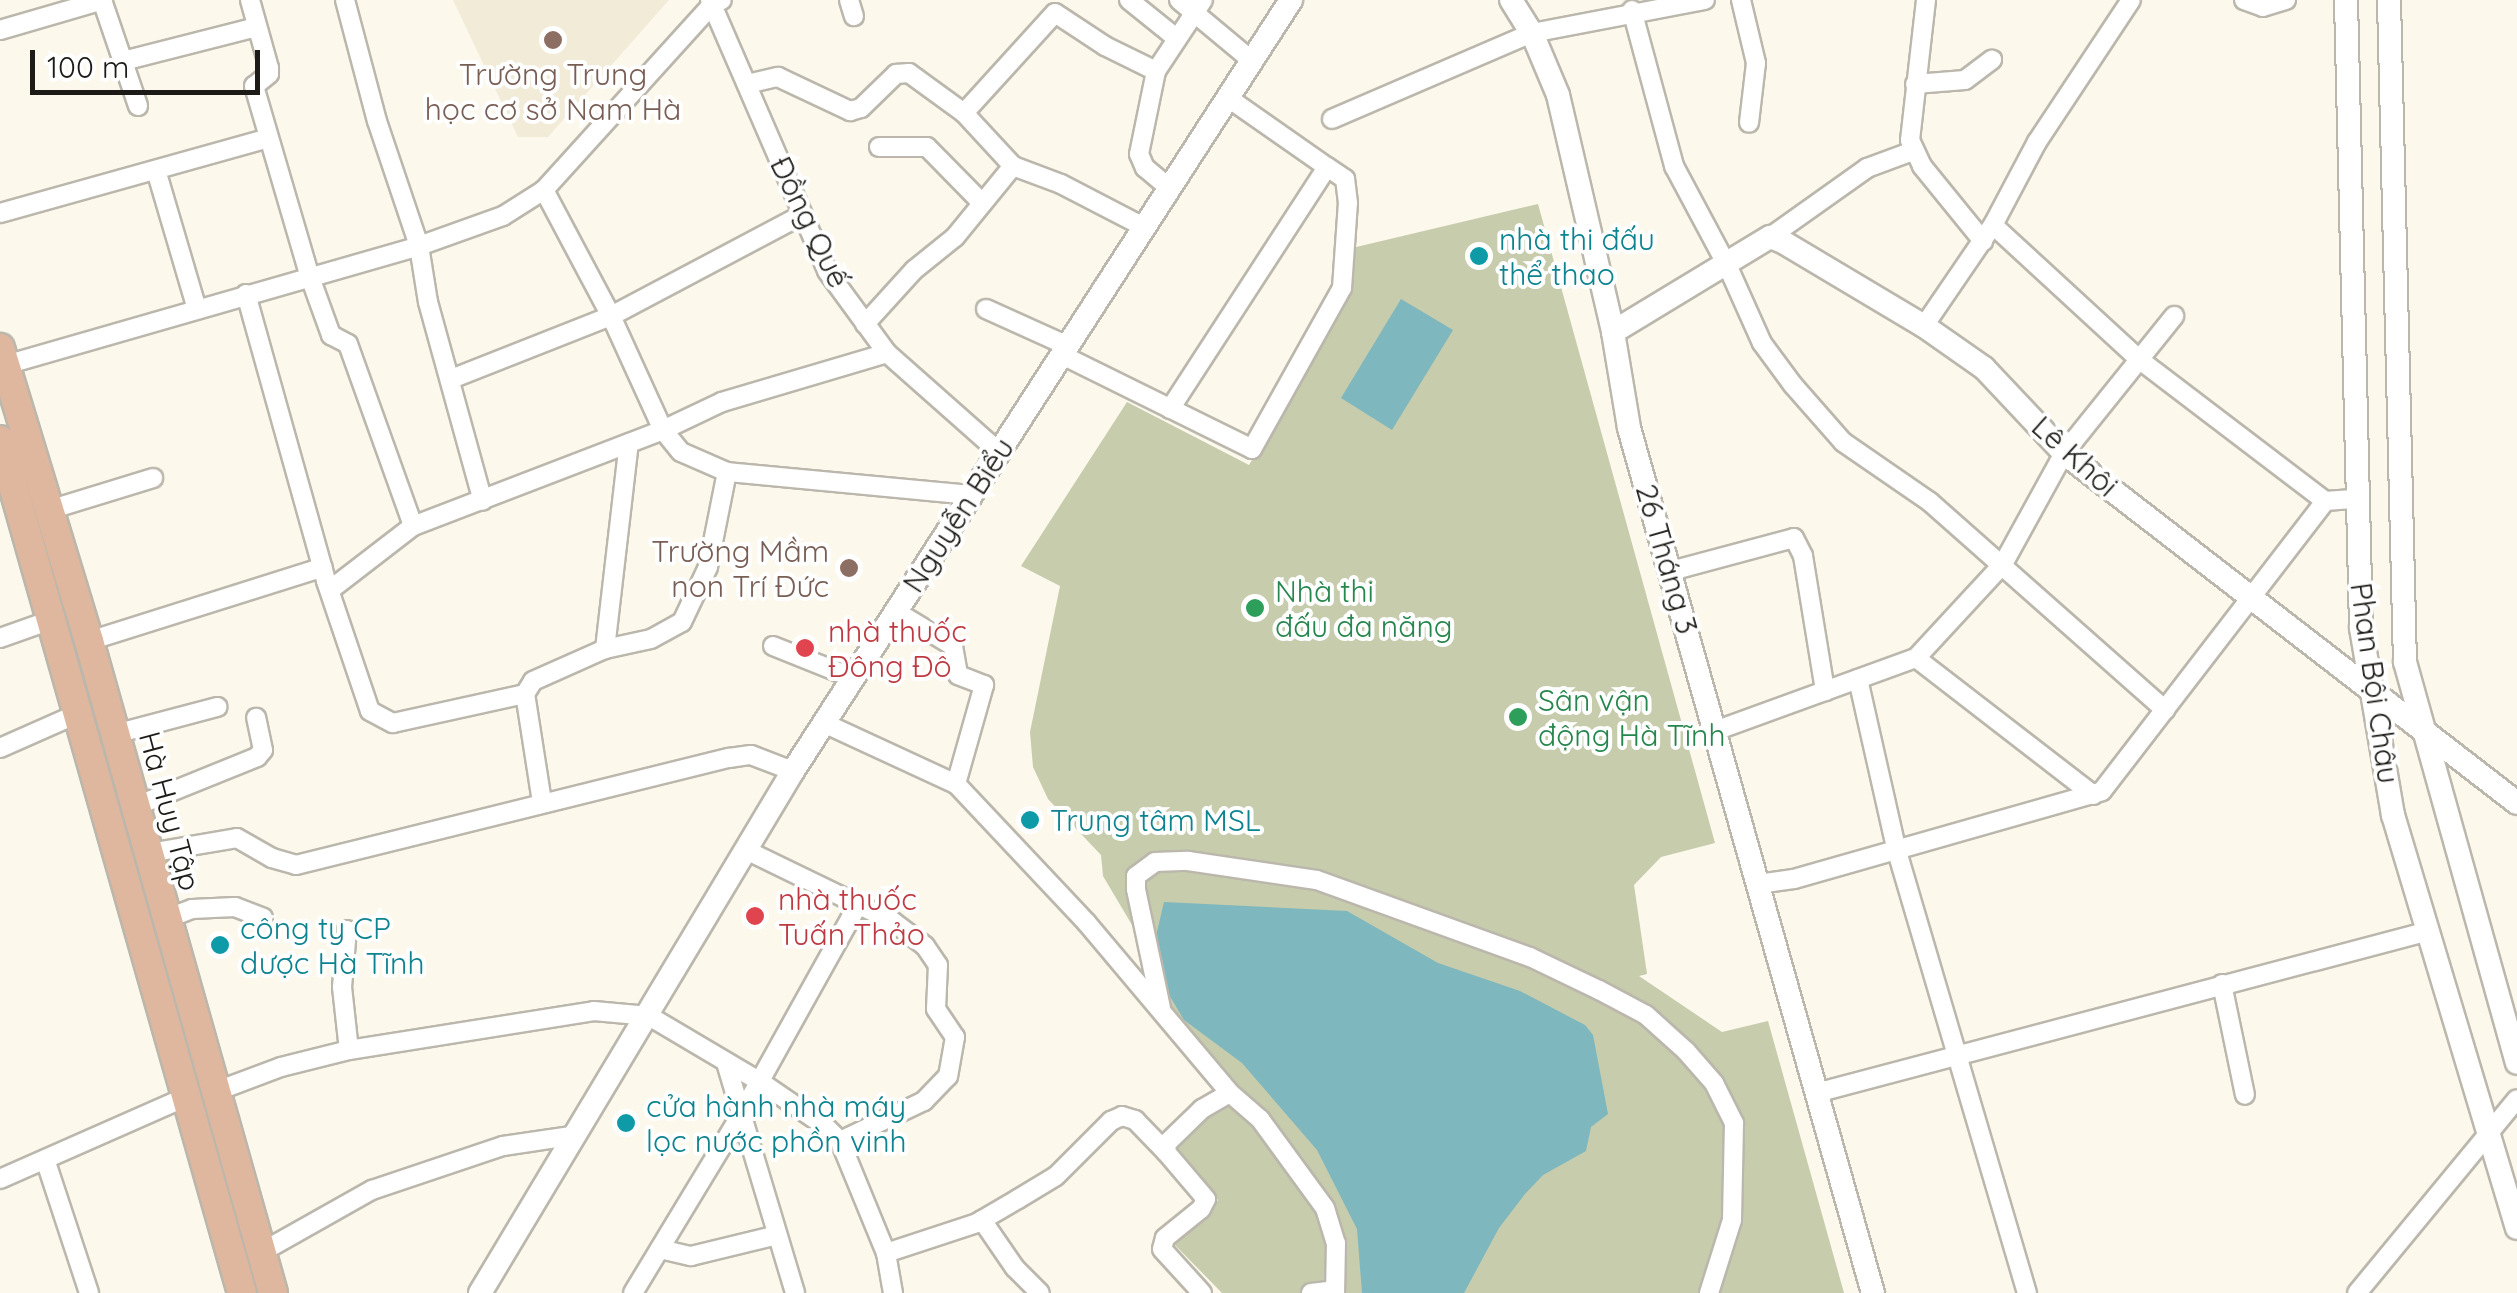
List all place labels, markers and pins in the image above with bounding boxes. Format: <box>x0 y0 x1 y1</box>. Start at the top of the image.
marker: Trường Trung học cơ sở Nam Hà <box>542 29 564 51</box>
place label: Trường Trung học cơ sở Nam Hà <box>425 56 681 126</box>
place label: nhà thi đấu thể thao <box>1499 221 1655 292</box>
marker: nhà thi đấu thể thao <box>1468 245 1490 267</box>
place label: Trường Mầm non Trí Đức <box>651 533 829 604</box>
marker: Trường Mầm non Trí Đức <box>838 557 860 579</box>
place label: Nhà thi đấu đa năng <box>1275 573 1452 644</box>
marker: Nhà thi đấu đa năng <box>1244 597 1266 619</box>
place label: nhà thuốc Đông Đô <box>828 613 967 684</box>
marker: nhà thuốc Đông Đô <box>792 635 818 661</box>
place label: Sân vận động Hà Tĩnh <box>1538 682 1725 752</box>
marker: Sân vận động Hà Tĩnh <box>1507 706 1529 728</box>
place label: Trung tâm MSL <box>1050 802 1261 838</box>
marker: Trung tâm MSL <box>1019 809 1041 831</box>
place label: nhà thuốc Tuấn Thảo <box>778 881 925 952</box>
marker: nhà thuốc Tuấn Thảo <box>742 903 768 929</box>
place label: công ty CP dược Hà Tĩnh <box>240 910 424 980</box>
marker: công ty CP dược Hà Tĩnh <box>209 934 231 956</box>
place label: cửa hành nhà máy lọc nước phồn vinh <box>646 1088 907 1158</box>
marker: cửa hành nhà máy lọc nước phồn vinh <box>615 1112 637 1134</box>

